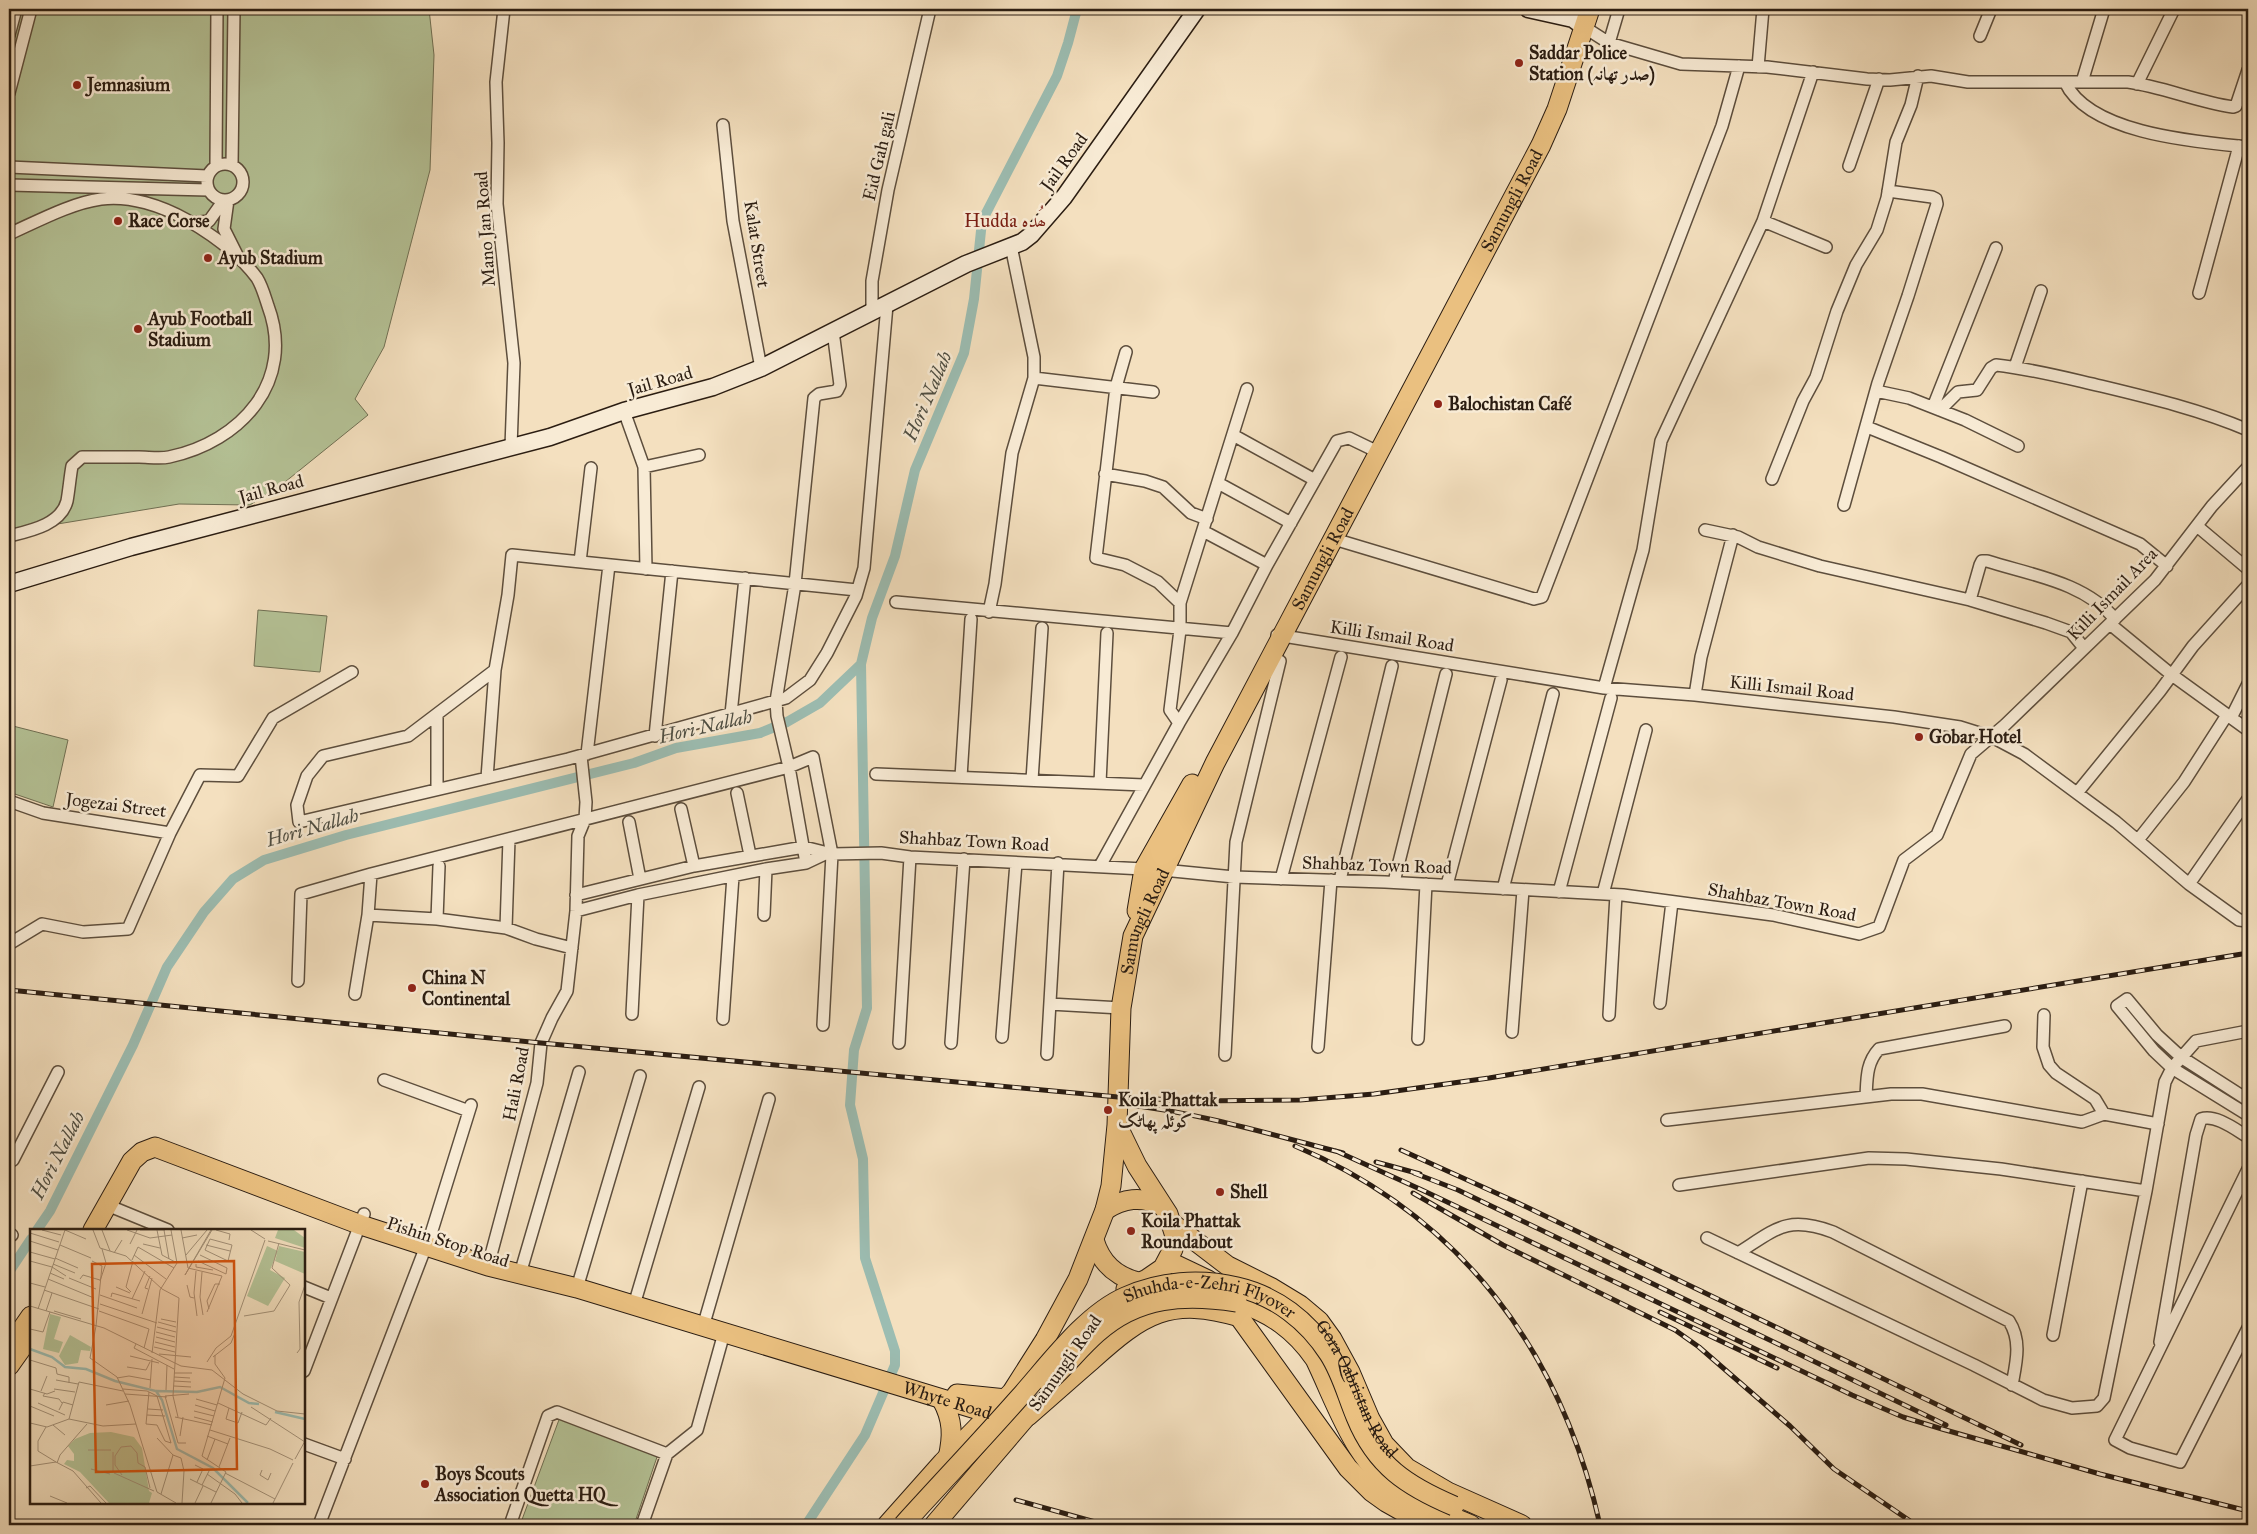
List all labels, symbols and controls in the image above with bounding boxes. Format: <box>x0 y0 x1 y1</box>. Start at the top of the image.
place label: Saddar Police Station (صدر تھانہ) <box>1529 42 1655 86</box>
marker: Saddar Police Station (صدر تھانہ) <box>1513 57 1525 69</box>
place label: Jemnasium <box>85 74 171 97</box>
marker: Jemnasium <box>71 79 83 91</box>
street label: Eid Gah gali <box>858 109 901 203</box>
street label: Jail Road <box>1034 129 1093 198</box>
street label: Samungli Road <box>1476 146 1548 256</box>
street label: Mano Jan Road <box>470 171 501 287</box>
street label: Kalat Street <box>739 199 775 290</box>
district label: Hudda ھُدہ <box>964 205 1046 232</box>
place label: Race Corse <box>128 210 210 232</box>
marker: Race Corse <box>112 215 124 227</box>
place label: Ayub Stadium <box>217 247 324 270</box>
marker: Ayub Stadium <box>202 252 214 264</box>
place label: Ayub Football Stadium <box>147 308 253 351</box>
marker: Ayub Football Stadium <box>132 323 144 335</box>
water label: Hori Nallah <box>898 348 957 445</box>
street label: Jail Road <box>623 361 695 402</box>
place label: Balochistan Café <box>1448 393 1572 415</box>
marker: Balochistan Café <box>1432 398 1444 410</box>
street label: Jail Road <box>234 470 306 510</box>
street label: Samungli Road <box>1287 504 1359 614</box>
street label: Killi Ismail Area <box>2062 543 2162 645</box>
street label: Killi Ismail Road <box>1328 615 1456 657</box>
street label: Killi Ismail Road <box>1729 671 1855 705</box>
water label: Hori Nallah <box>655 705 754 749</box>
place label: Gobar Hotel <box>1929 726 2023 748</box>
marker: Gobar Hotel <box>1913 731 1925 743</box>
street label: Jogezai Street <box>62 788 168 823</box>
water label: Hori Nallah <box>262 803 361 852</box>
street label: Shahbaz Town Road <box>898 826 1050 856</box>
street label: Shahbaz Town Road <box>1302 851 1452 879</box>
street label: Samungli Road <box>1116 865 1175 976</box>
street label: Shahbaz Town Road <box>1706 878 1858 926</box>
place label: China N Continental <box>422 967 511 1010</box>
marker: China N Continental <box>406 982 418 994</box>
street label: Hali Road <box>498 1045 534 1123</box>
place label: Koila Phattak کوئلہ پھاٹک <box>1118 1089 1218 1134</box>
marker: Koila Phattak کوئلہ پھاٹک <box>1102 1104 1114 1116</box>
water label: Hori Nallah <box>25 1108 89 1204</box>
place label: Shell <box>1230 1181 1269 1203</box>
marker: Shell <box>1214 1186 1226 1198</box>
place label: Koila Phattak Roundabout <box>1141 1210 1241 1253</box>
street label: Pishin Stop Road <box>384 1212 512 1272</box>
marker: Koila Phattak Roundabout <box>1125 1225 1137 1237</box>
inset map <box>30 1229 305 1504</box>
street label: Shuhda-e-Zehri Flyover <box>1119 1271 1301 1324</box>
street label: Samungli Road <box>1024 1311 1107 1416</box>
street label: Gora Qabristan Road <box>1311 1315 1403 1463</box>
street label: Whyte Road <box>900 1377 994 1424</box>
place label: Boys Scouts Association Quetta HQ <box>434 1463 619 1507</box>
marker: Boys Scouts Association Quetta HQ <box>419 1478 431 1490</box>

